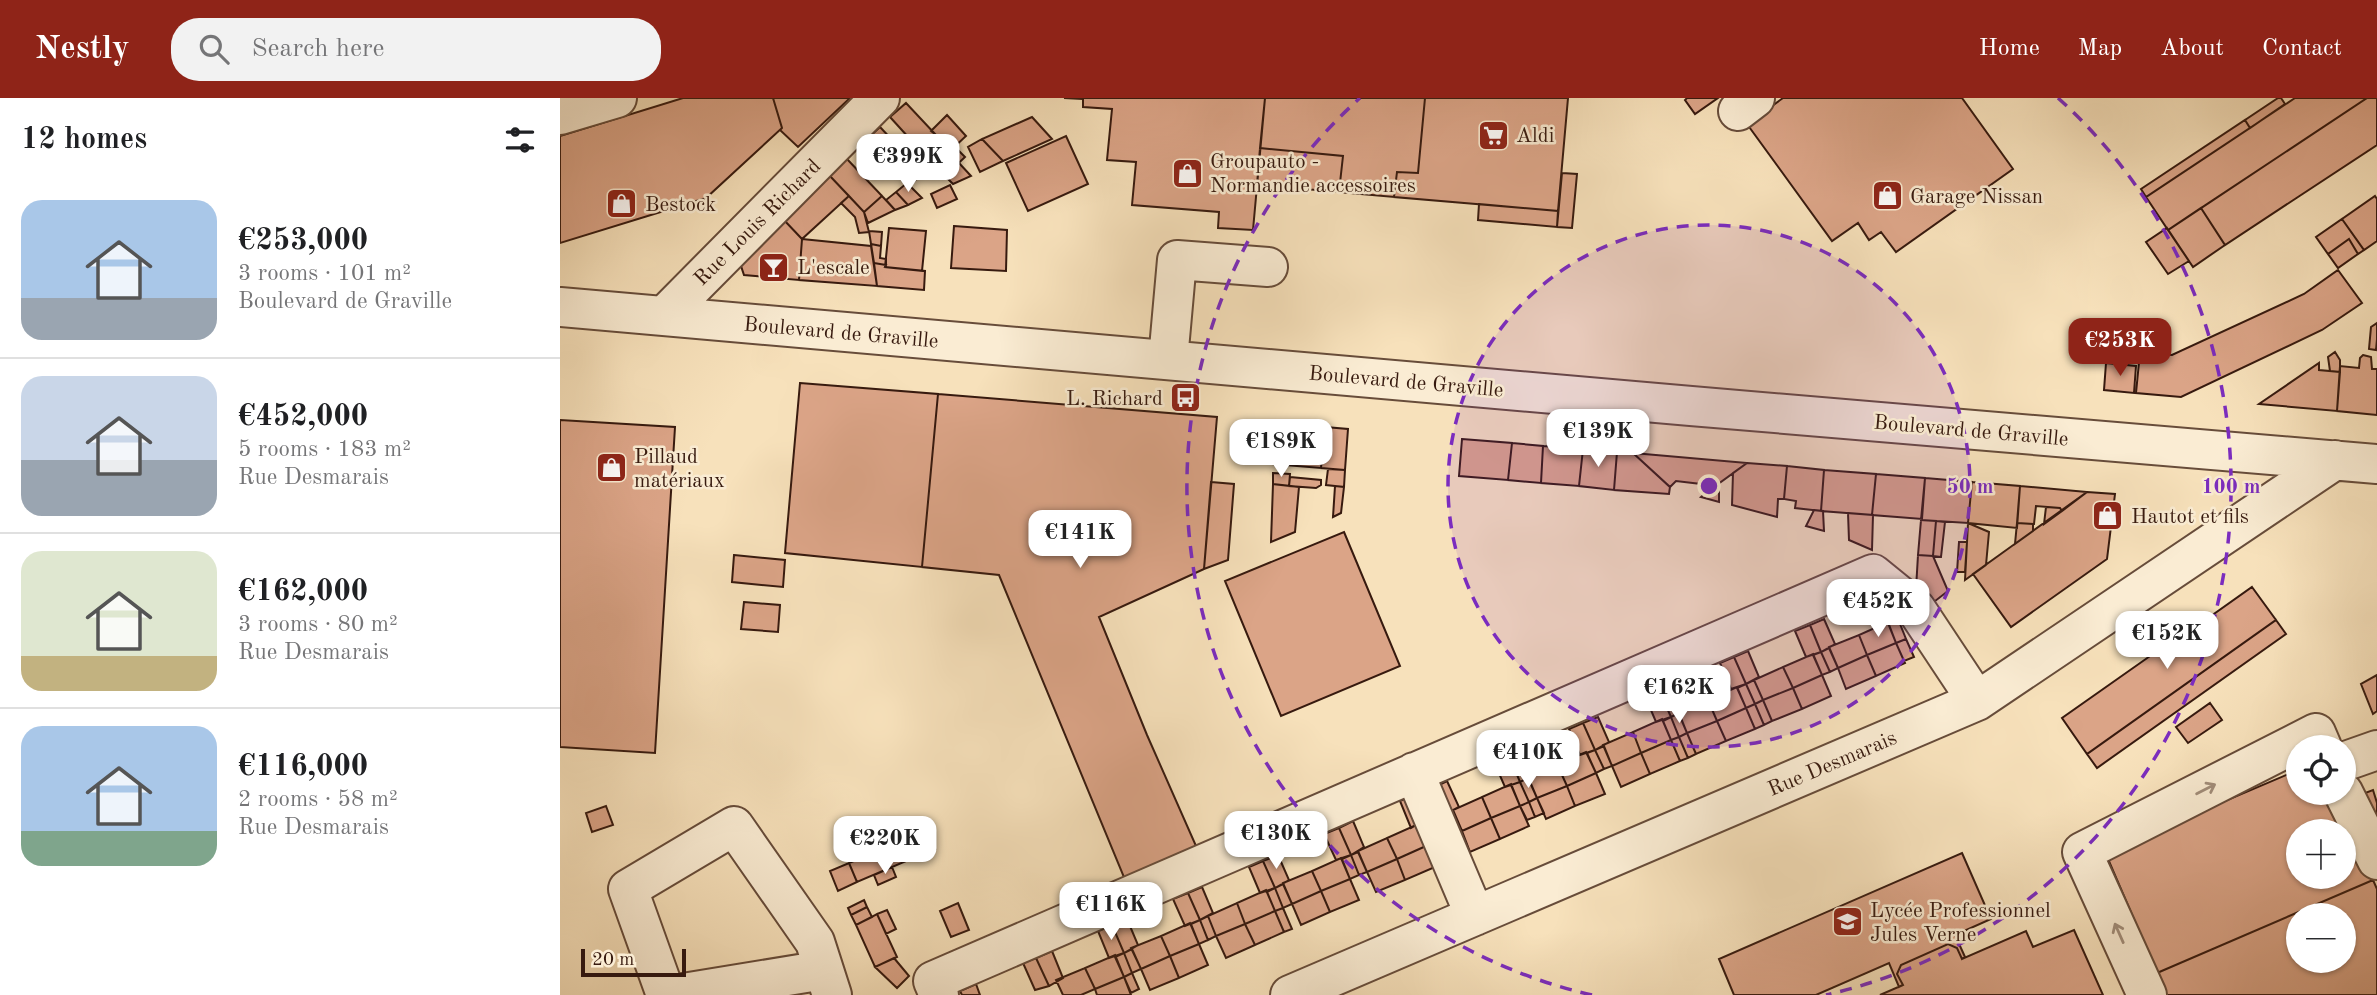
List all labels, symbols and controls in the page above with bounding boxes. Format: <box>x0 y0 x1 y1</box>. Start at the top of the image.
search box <box>171 18 661 81</box>
icon: search <box>195 30 233 68</box>
text: Nestly <box>35 33 129 66</box>
text: Search here <box>251 36 385 62</box>
text: Home <box>1979 37 2040 61</box>
text: Map <box>2078 37 2122 61</box>
text: About <box>2160 37 2224 61</box>
text: Contact <box>2262 37 2342 61</box>
supermarket icon: Aldi <box>1476 118 1510 152</box>
icon: filters <box>501 121 539 159</box>
text: 12 homes <box>21 125 147 155</box>
place label: Aldi <box>1516 126 1554 147</box>
pin: €399K <box>859 134 957 194</box>
text: €399K <box>872 145 944 168</box>
place label: Groupauto - Normandie accessoires <box>1210 152 1416 197</box>
street label: Rue Louis Richard <box>691 156 825 290</box>
shop icon: Groupauto - Normandie accessoires <box>1170 156 1204 190</box>
shop icon: Garage Nissan <box>1870 179 1904 213</box>
shop icon: Bestock <box>605 187 639 221</box>
place label: Garage Nissan <box>1910 187 2043 208</box>
place label: Bestock <box>645 195 716 216</box>
text: €253,000 <box>238 226 368 256</box>
icon: home <box>77 228 161 312</box>
bar icon: L'escale <box>757 250 791 284</box>
place label: L'escale <box>797 258 870 279</box>
text: 3 rooms · 101 m² <box>238 262 411 285</box>
text: Boulevard de Graville <box>238 290 452 313</box>
street label: Boulevard de Graville <box>743 315 939 352</box>
pin: €253K <box>2071 318 2169 378</box>
text: €253K <box>2084 329 2156 352</box>
street label: Boulevard de Graville <box>1308 364 1504 401</box>
bus stop icon: L. Richard <box>1169 381 1203 415</box>
place label: L. Richard <box>1066 389 1163 410</box>
text: €452,000 <box>238 402 368 432</box>
icon: home <box>77 404 161 488</box>
pin: €139K <box>1549 410 1647 469</box>
street label: Boulevard de Graville <box>1873 413 2069 450</box>
pin: €189K <box>1232 420 1330 479</box>
text: €139K <box>1562 420 1634 443</box>
text: €189K <box>1245 430 1317 453</box>
text: 5 rooms · 183 m² <box>238 438 411 461</box>
place label: Pillaud matériaux <box>634 447 725 492</box>
shop icon: Pillaud matériaux <box>594 451 628 485</box>
text: Rue Desmarais <box>238 466 389 489</box>
centre of rings <box>1697 474 1721 498</box>
text: 50 m <box>1946 477 1994 498</box>
text: 100 m <box>2201 477 2261 498</box>
shop icon: Hautot et fils <box>2091 499 2125 533</box>
place label: Hautot et fils <box>2131 507 2249 528</box>
pin: €141K <box>1031 510 1129 570</box>
text: €141K <box>1044 521 1116 544</box>
text: €162,000 <box>238 577 368 607</box>
icon: home <box>77 579 161 663</box>
pin: €452K <box>1829 580 1927 639</box>
text: €452K <box>1842 590 1914 613</box>
pin: €152K <box>2118 612 2216 671</box>
text: 3 rooms · 80 m² <box>238 613 398 636</box>
text: €152K <box>2131 622 2203 645</box>
text: Rue Desmarais <box>238 641 389 664</box>
pin: €162K <box>1630 666 1728 725</box>
text: €162K <box>1643 676 1715 699</box>
street label: Rue Desmarais <box>1765 728 1900 801</box>
pin: €410K <box>1479 730 1577 790</box>
map controls <box>2286 735 2356 973</box>
button: locate <box>2286 735 2356 805</box>
text: €410K <box>1492 741 1564 764</box>
text: €116,000 <box>238 752 368 782</box>
icon: home <box>77 754 161 838</box>
one-way arrow <box>2195 781 2216 795</box>
text: 2 rooms · 58 m² <box>238 788 398 811</box>
pin: €130K <box>1227 812 1325 871</box>
text: Rue Desmarais <box>238 816 389 839</box>
pin: €220K <box>836 816 934 876</box>
button: + <box>2286 819 2356 889</box>
text: €130K <box>1240 822 1312 845</box>
text: €220K <box>849 827 921 850</box>
pin: €116K <box>1062 882 1160 942</box>
text: €116K <box>1075 893 1147 916</box>
place label: Lycée Professionnel Jules Verne <box>1870 901 2051 946</box>
button: − <box>2286 903 2356 973</box>
school or university icon: Lycée Professionnel Jules Verne <box>1830 905 1864 939</box>
one-way arrow <box>2112 923 2125 944</box>
scale bar <box>581 946 686 978</box>
text: 20 m <box>592 951 634 970</box>

